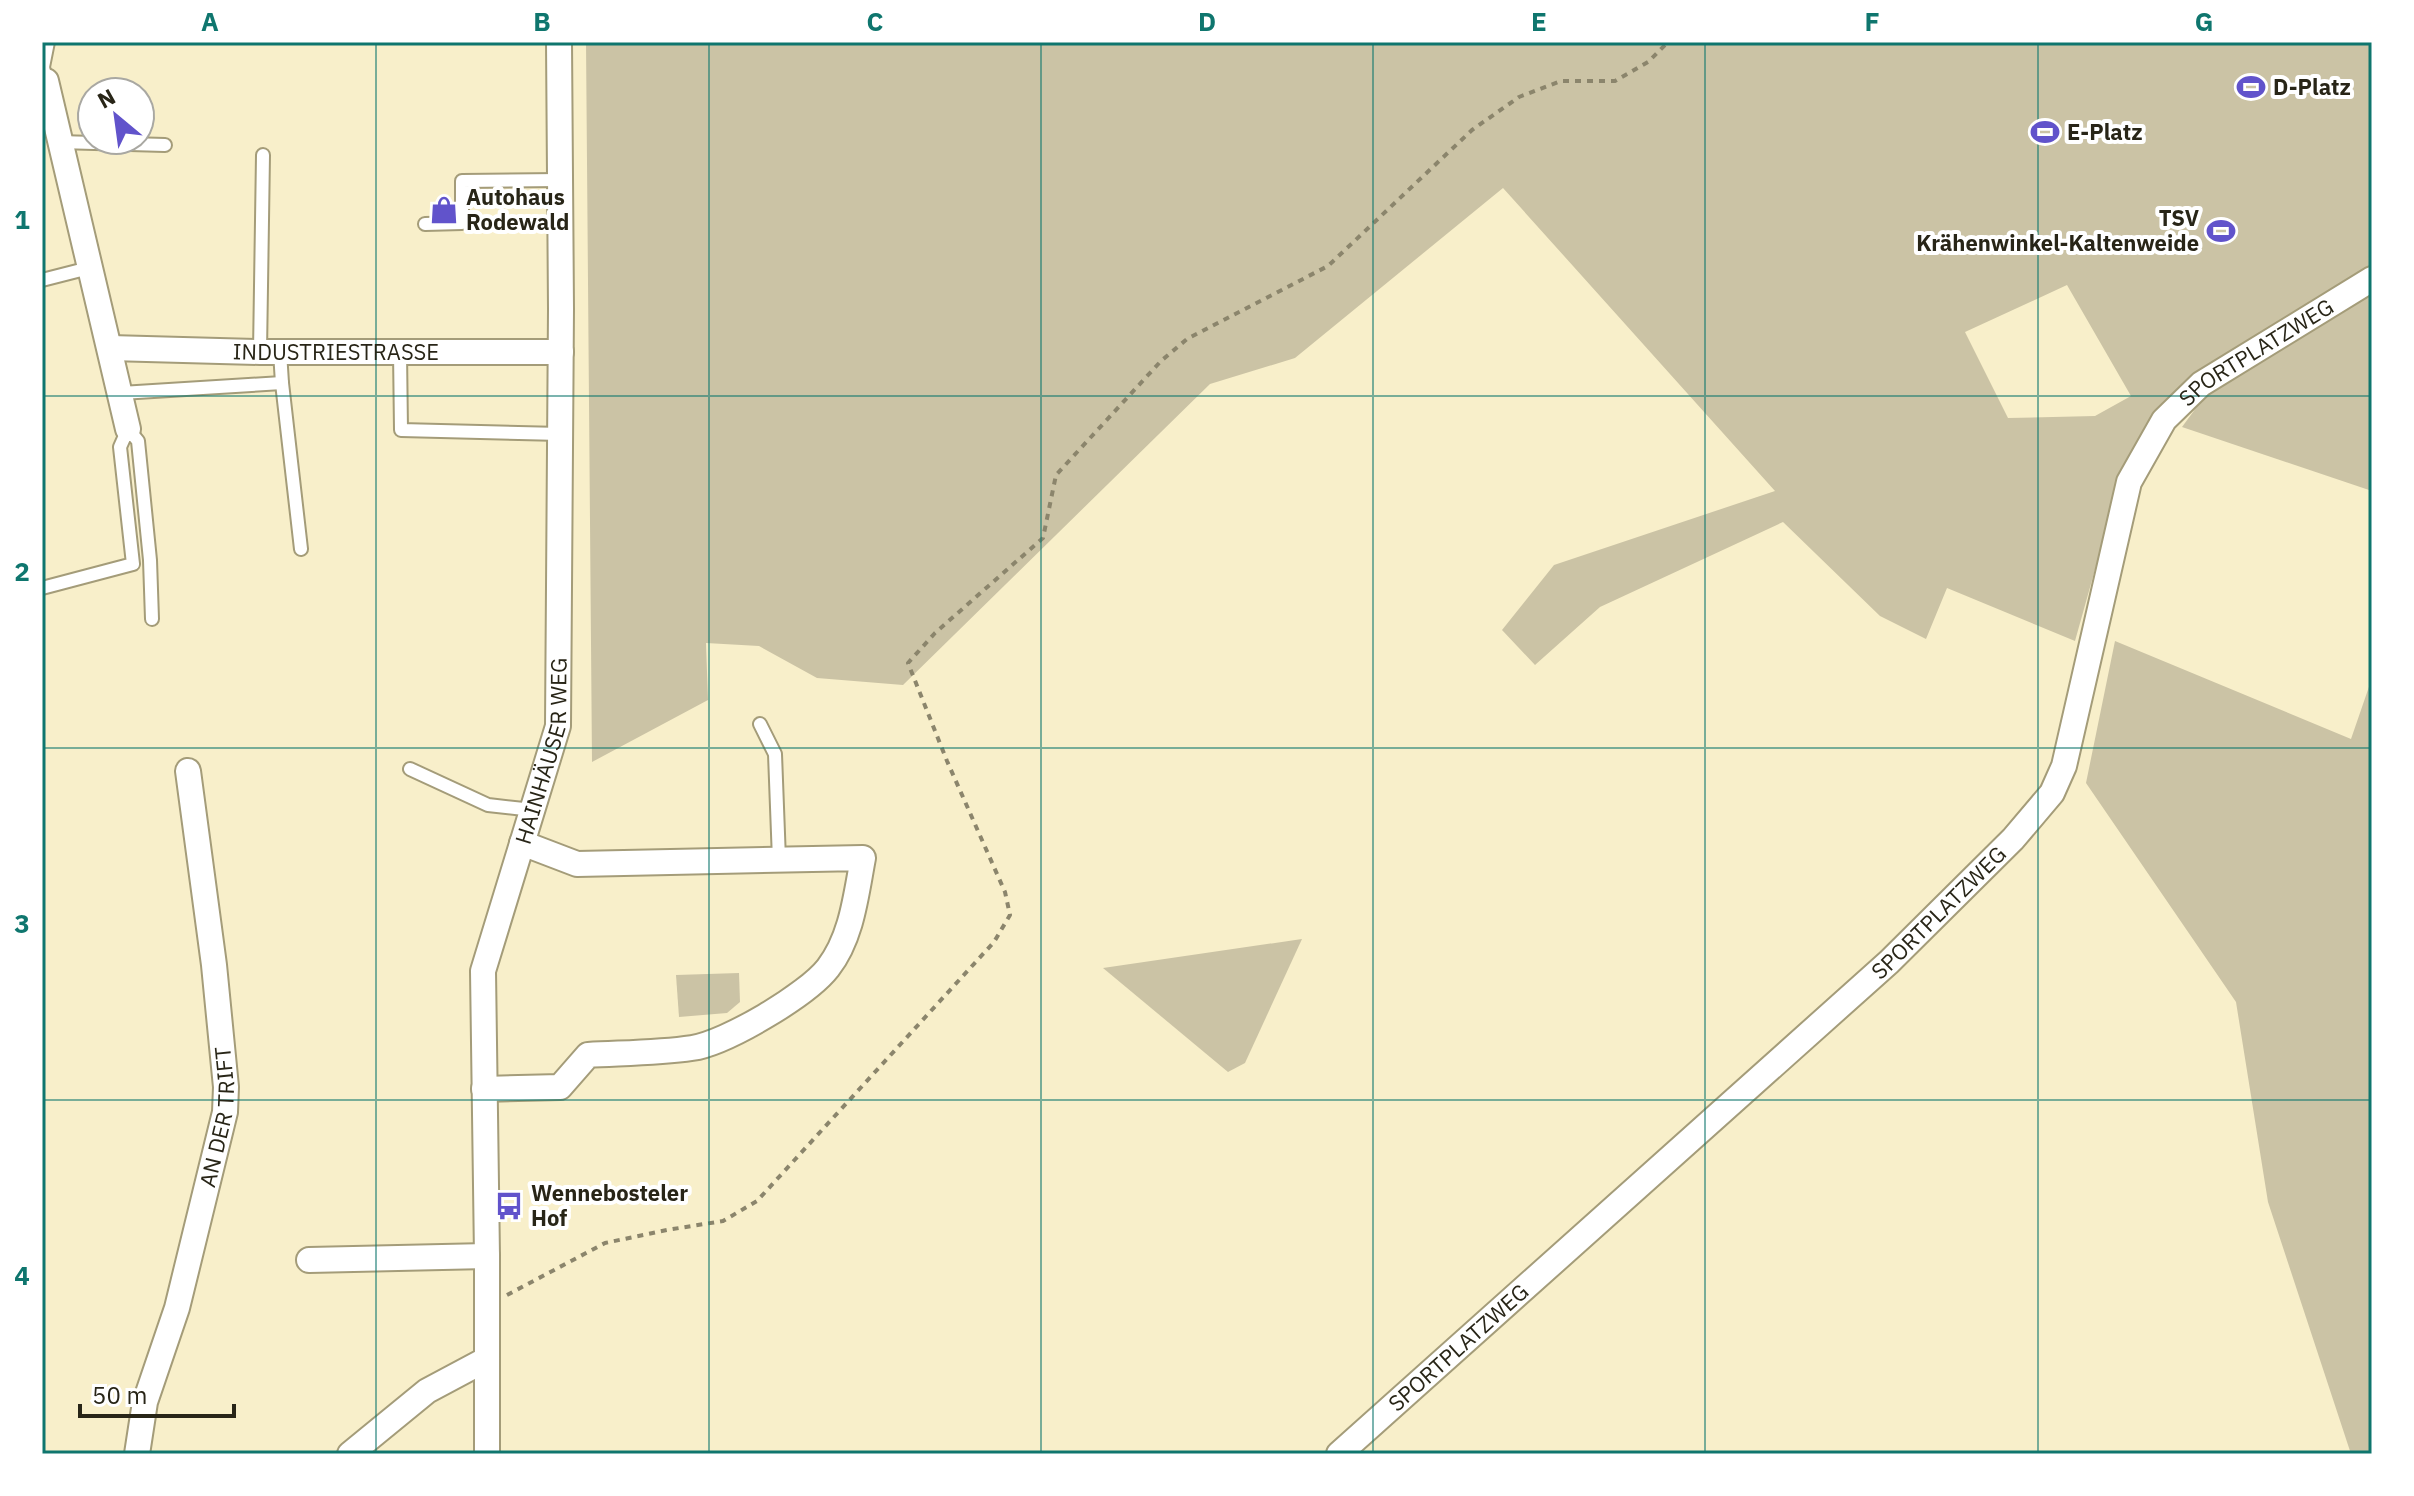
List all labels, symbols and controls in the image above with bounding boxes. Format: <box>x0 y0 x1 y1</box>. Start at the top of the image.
text: A <box>201 4 219 38</box>
text: B <box>533 4 551 38</box>
text: C <box>867 4 884 38</box>
text: D <box>1198 4 1216 38</box>
text: E <box>1531 4 1547 38</box>
text: F <box>1864 4 1880 38</box>
text: G <box>2195 4 2213 38</box>
sports icon: D-Platz <box>2236 72 2266 102</box>
place label: D-Platz <box>2273 72 2351 101</box>
north arrow <box>76 76 156 156</box>
text: N <box>92 82 120 115</box>
sports icon: E-Platz <box>2030 117 2060 147</box>
place label: E-Platz <box>2067 117 2143 146</box>
place label: Autohaus Rodewald <box>466 182 569 236</box>
shop icon: Autohaus Rodewald <box>429 195 459 225</box>
text: 1 <box>14 202 30 236</box>
place label: TSV Krähenwinkel-Kaltenweide <box>1916 203 2199 257</box>
sports icon: TSV Krähenwinkel-Kaltenweide <box>2206 216 2236 246</box>
street label: SPORTPLATZWEG <box>2172 291 2338 412</box>
street label: INDUSTRIESTRASSE <box>232 336 439 366</box>
text: 2 <box>14 554 30 588</box>
street label: HAINHÄUSER WEG <box>508 658 572 847</box>
street label: SPORTPLATZWEG <box>1865 839 2012 985</box>
text: 3 <box>14 906 30 940</box>
street label: AN DER TRIFT <box>192 1045 240 1190</box>
place label: Wennebosteler Hof <box>531 1178 688 1232</box>
bus stop icon: Wennebosteler Hof <box>494 1191 524 1221</box>
text: 4 <box>14 1258 30 1292</box>
street label: SPORTPLATZWEG <box>1382 1277 1534 1417</box>
scale bar <box>80 1368 234 1418</box>
text: 50 m <box>92 1379 147 1411</box>

